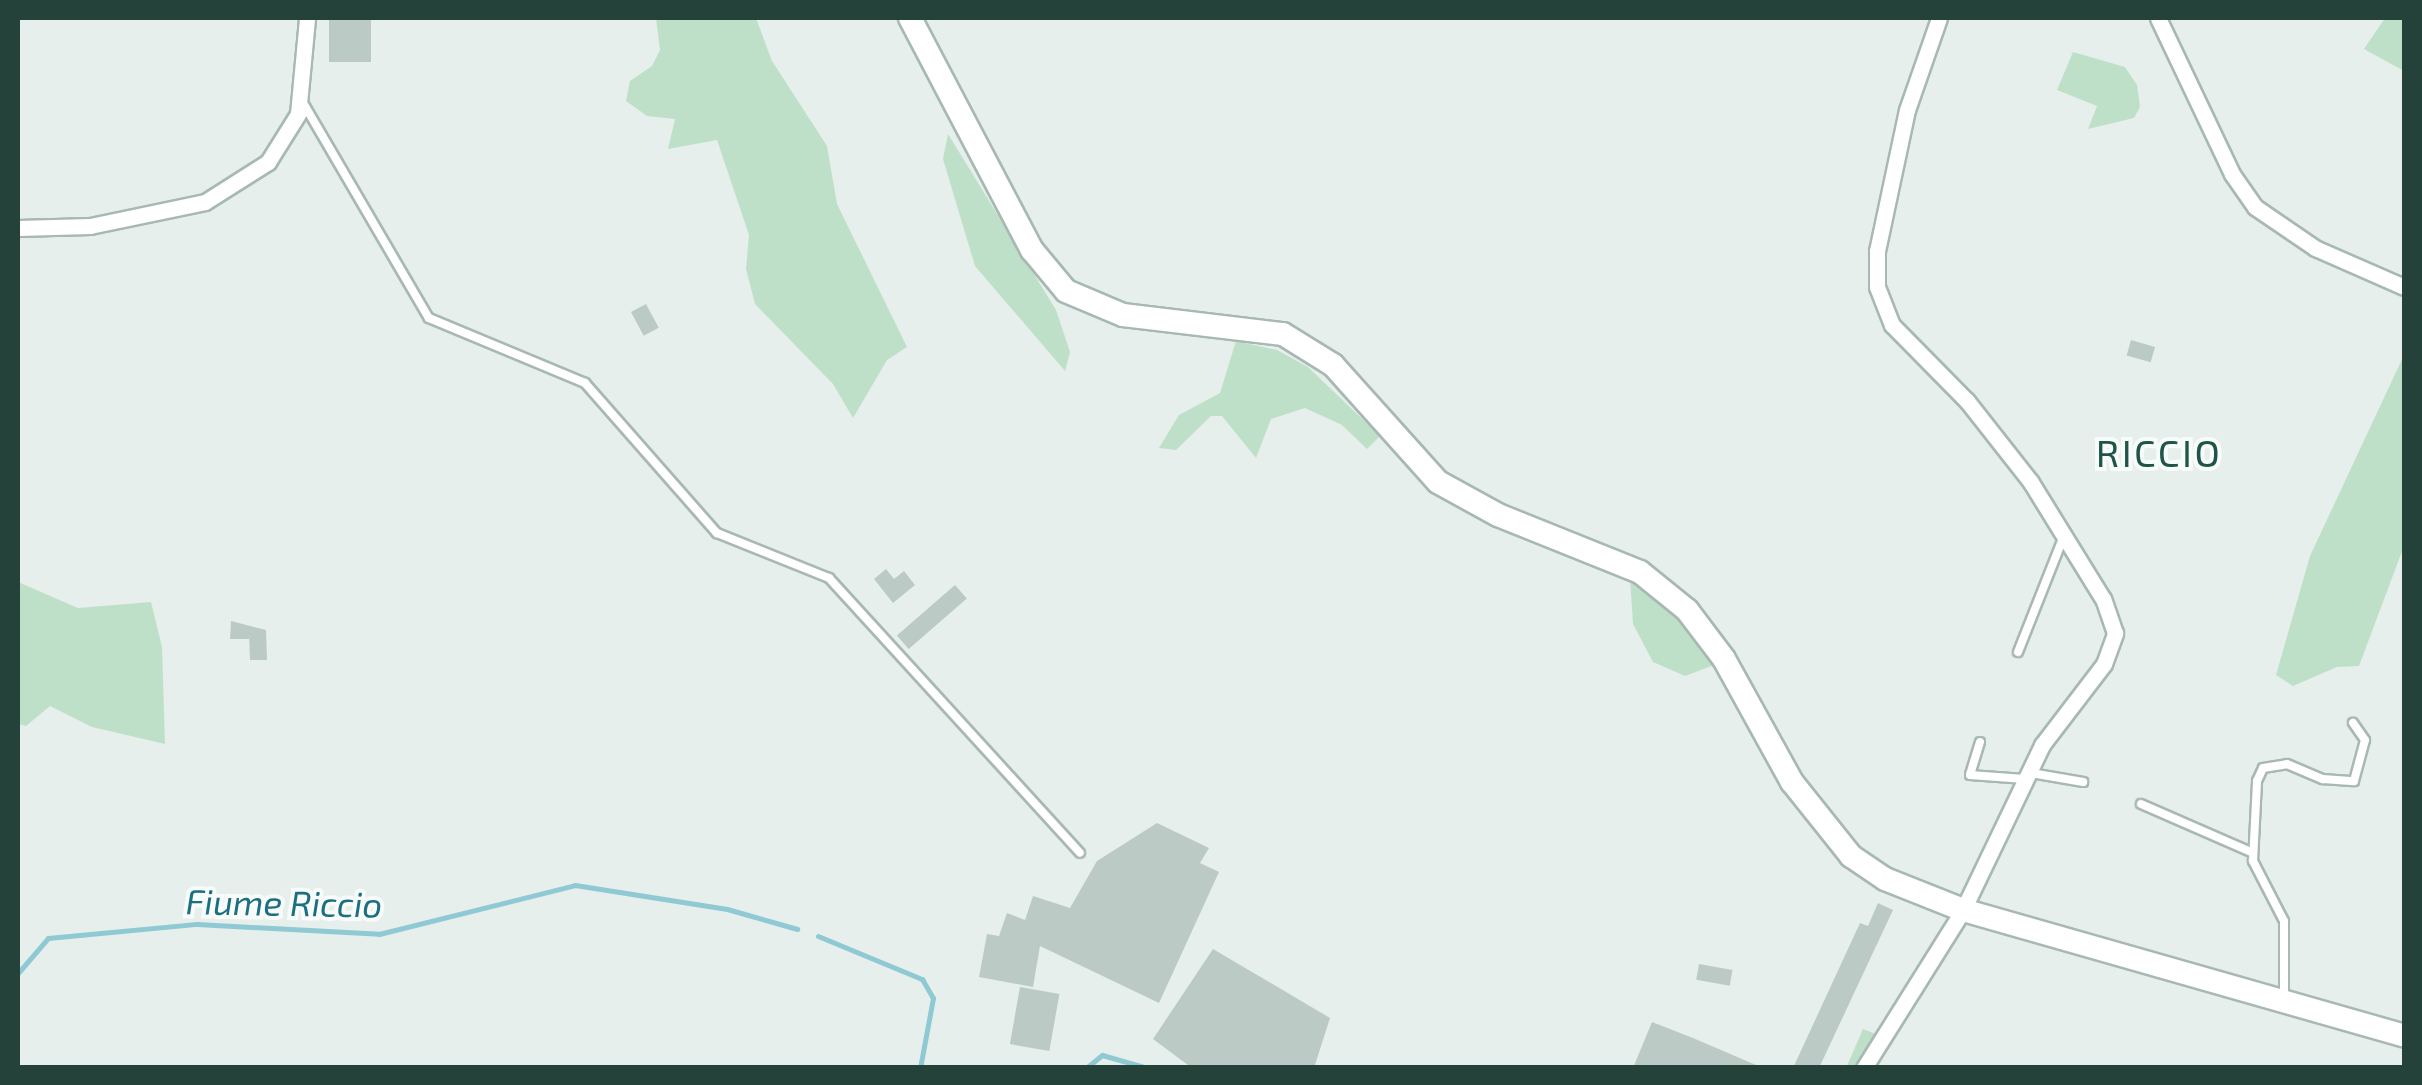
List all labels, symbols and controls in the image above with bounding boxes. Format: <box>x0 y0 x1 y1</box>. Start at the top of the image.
district label: RICCIO <box>2096 430 2222 476</box>
water label: Fiume Riccio <box>185 879 383 925</box>

